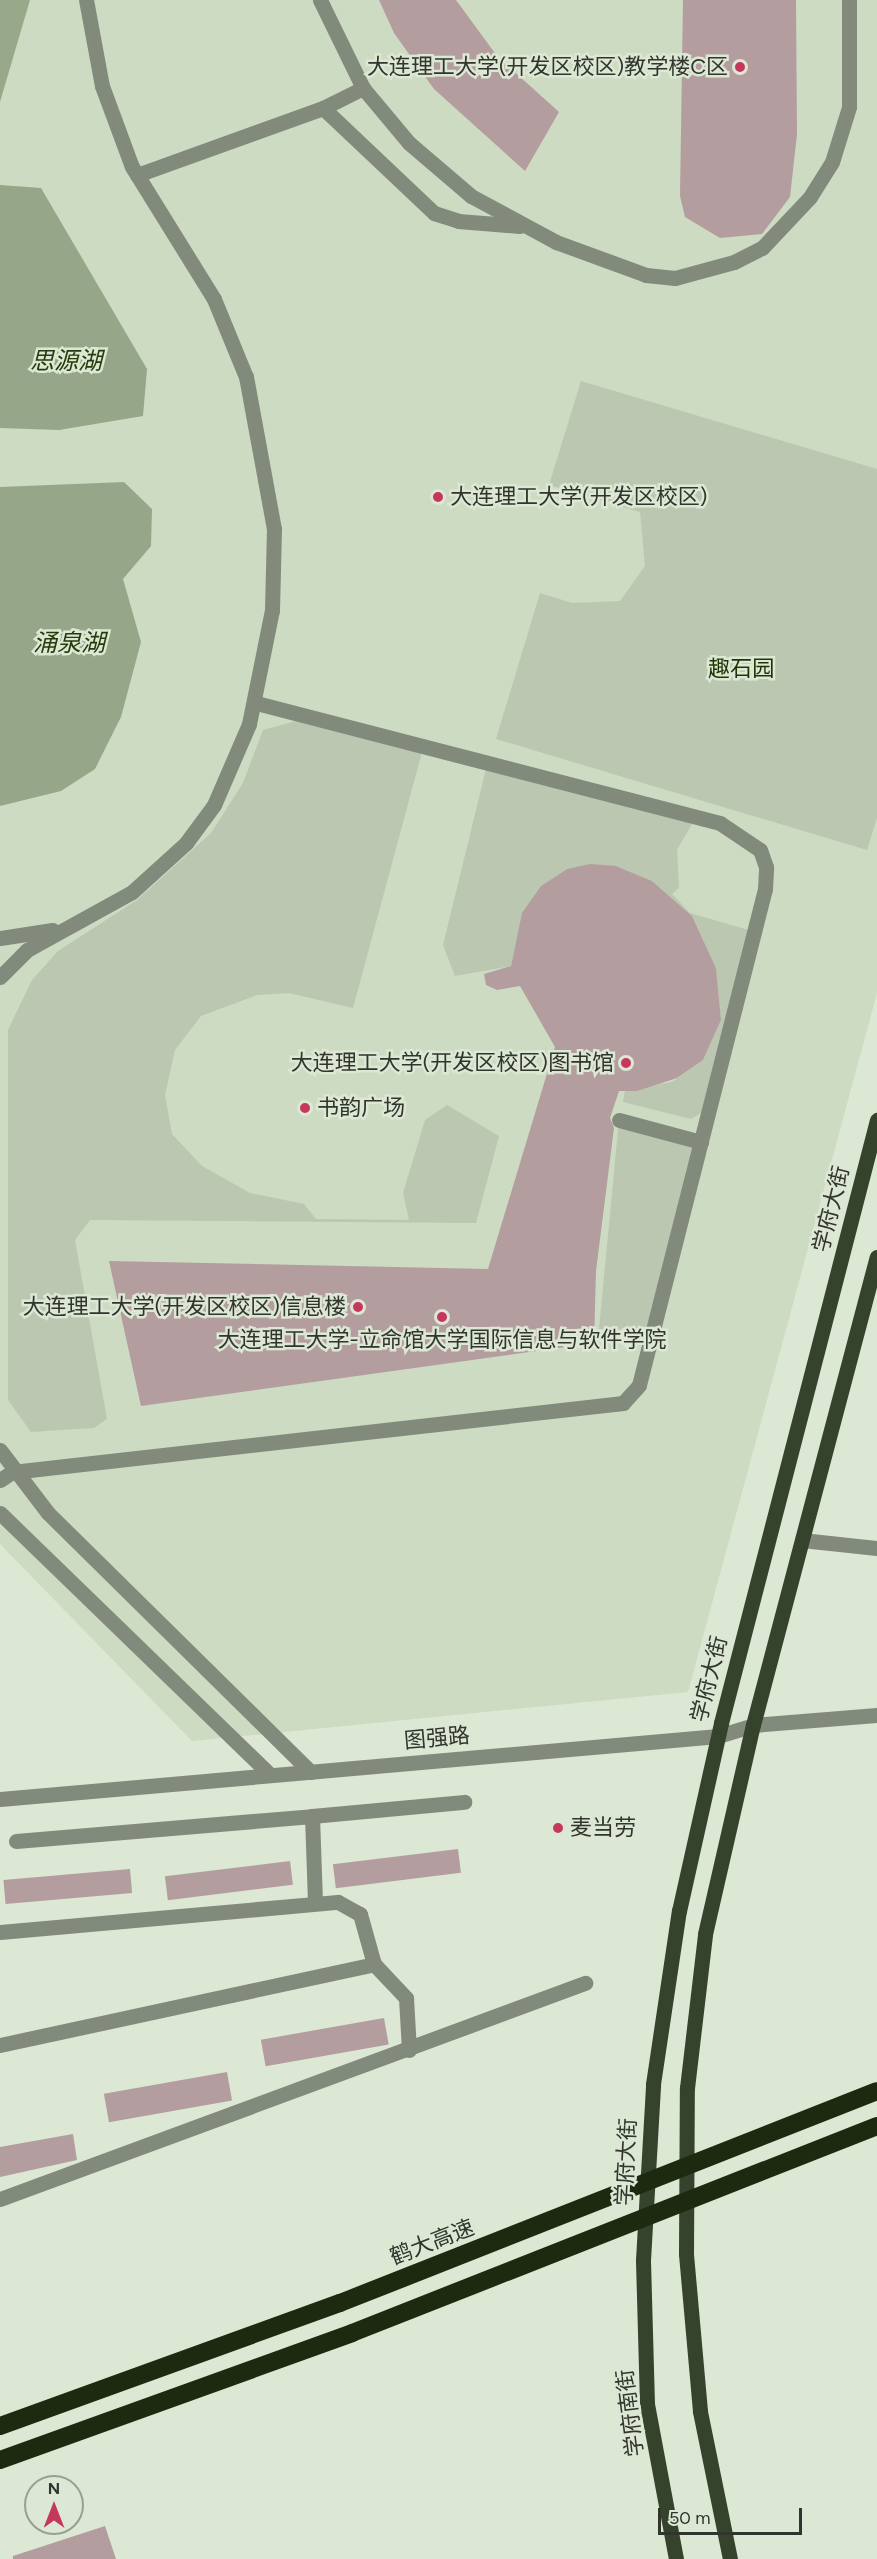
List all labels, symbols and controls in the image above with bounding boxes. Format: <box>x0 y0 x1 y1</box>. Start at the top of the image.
place label: 大连理工大学(开发区校区)教学楼C区 <box>367 54 728 80</box>
marker: 大连理工大学(开发区校区)教学楼C区 <box>733 60 747 74</box>
water label: 思源湖 <box>30 347 102 375</box>
place label: 大连理工大学(开发区校区) <box>450 484 707 510</box>
marker: 大连理工大学(开发区校区) <box>431 490 445 504</box>
water label: 涌泉湖 <box>33 629 105 657</box>
park label: 趣石园 <box>708 656 774 682</box>
place label: 大连理工大学(开发区校区)图书馆 <box>291 1050 614 1076</box>
marker: 大连理工大学(开发区校区)图书馆 <box>619 1056 633 1070</box>
place label: 书韵广场 <box>317 1095 405 1121</box>
marker: 书韵广场 <box>298 1101 312 1115</box>
street label: 学府大街 <box>808 1163 854 1255</box>
place label: 大连理工大学(开发区校区)信息楼 <box>23 1294 346 1320</box>
marker: 大连理工大学(开发区校区)信息楼 <box>351 1300 365 1314</box>
marker: 大连理工大学-立命馆大学国际信息与软件学院 <box>435 1310 449 1324</box>
place label: 大连理工大学-立命馆大学国际信息与软件学院 <box>217 1327 667 1353</box>
street label: 学府大街 <box>686 1633 732 1725</box>
street label: 图强路 <box>403 1722 471 1754</box>
place label: 麦当劳 <box>570 1815 636 1841</box>
marker: 麦当劳 <box>551 1821 565 1835</box>
street label: 学府大街 <box>611 2117 641 2207</box>
street label: 鹤大高速 <box>386 2214 478 2270</box>
street label: 学府南街 <box>612 2368 648 2458</box>
north arrow <box>24 2475 84 2535</box>
text: N <box>48 2479 60 2498</box>
scale bar <box>661 2496 805 2534</box>
text: 50 m <box>669 2507 711 2529</box>

